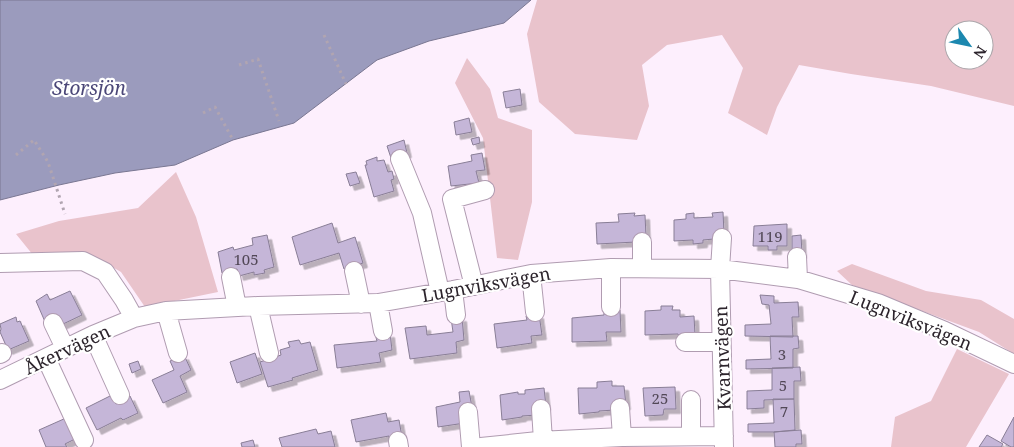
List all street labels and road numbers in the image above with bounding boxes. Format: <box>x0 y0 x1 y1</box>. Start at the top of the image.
street label: Lugnviksvägen <box>420 261 553 307</box>
street label: Lugnviksvägen <box>846 284 976 356</box>
street label: Kvarnvägen <box>708 305 736 411</box>
street label: Åkervägen <box>20 318 114 379</box>

